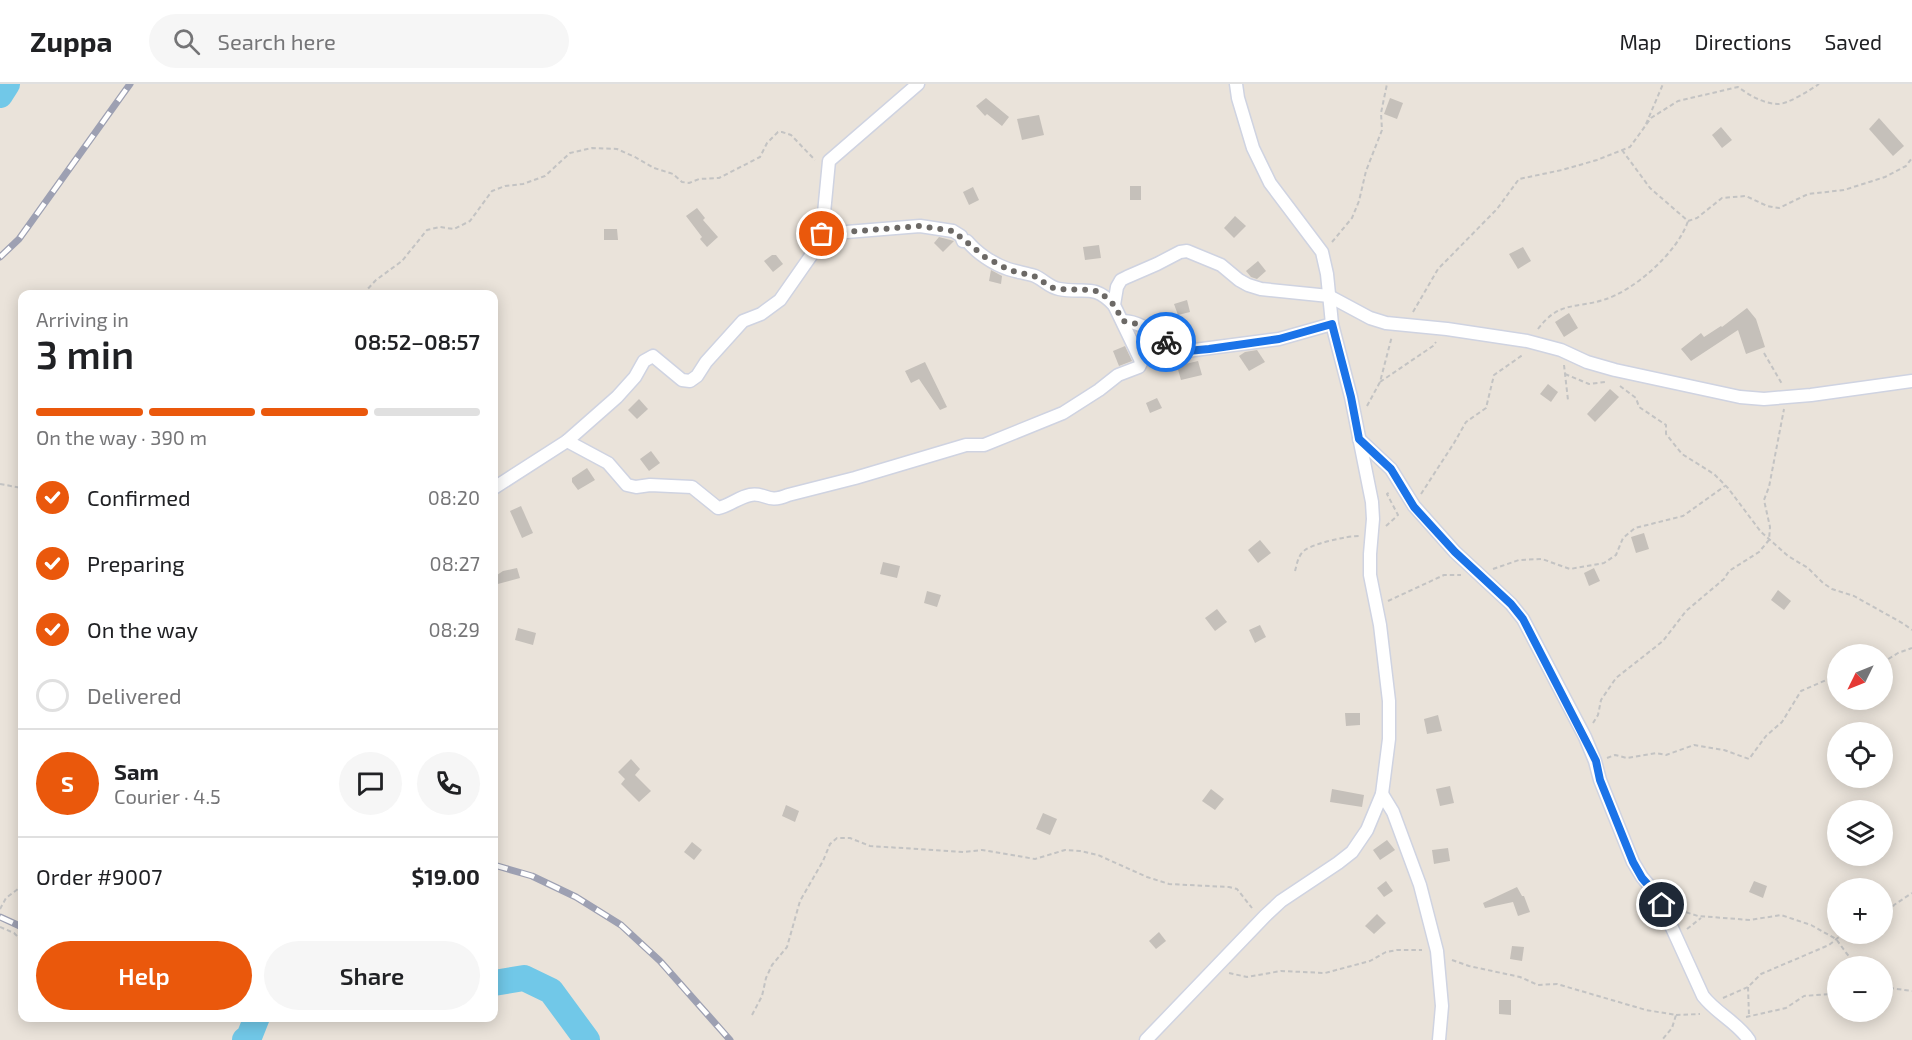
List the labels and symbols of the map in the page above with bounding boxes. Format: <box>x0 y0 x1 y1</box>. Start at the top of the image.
pin <box>796 208 847 259</box>
courier <box>1136 312 1196 372</box>
north arrow <box>1827 644 1893 710</box>
pin <box>1636 879 1687 930</box>

